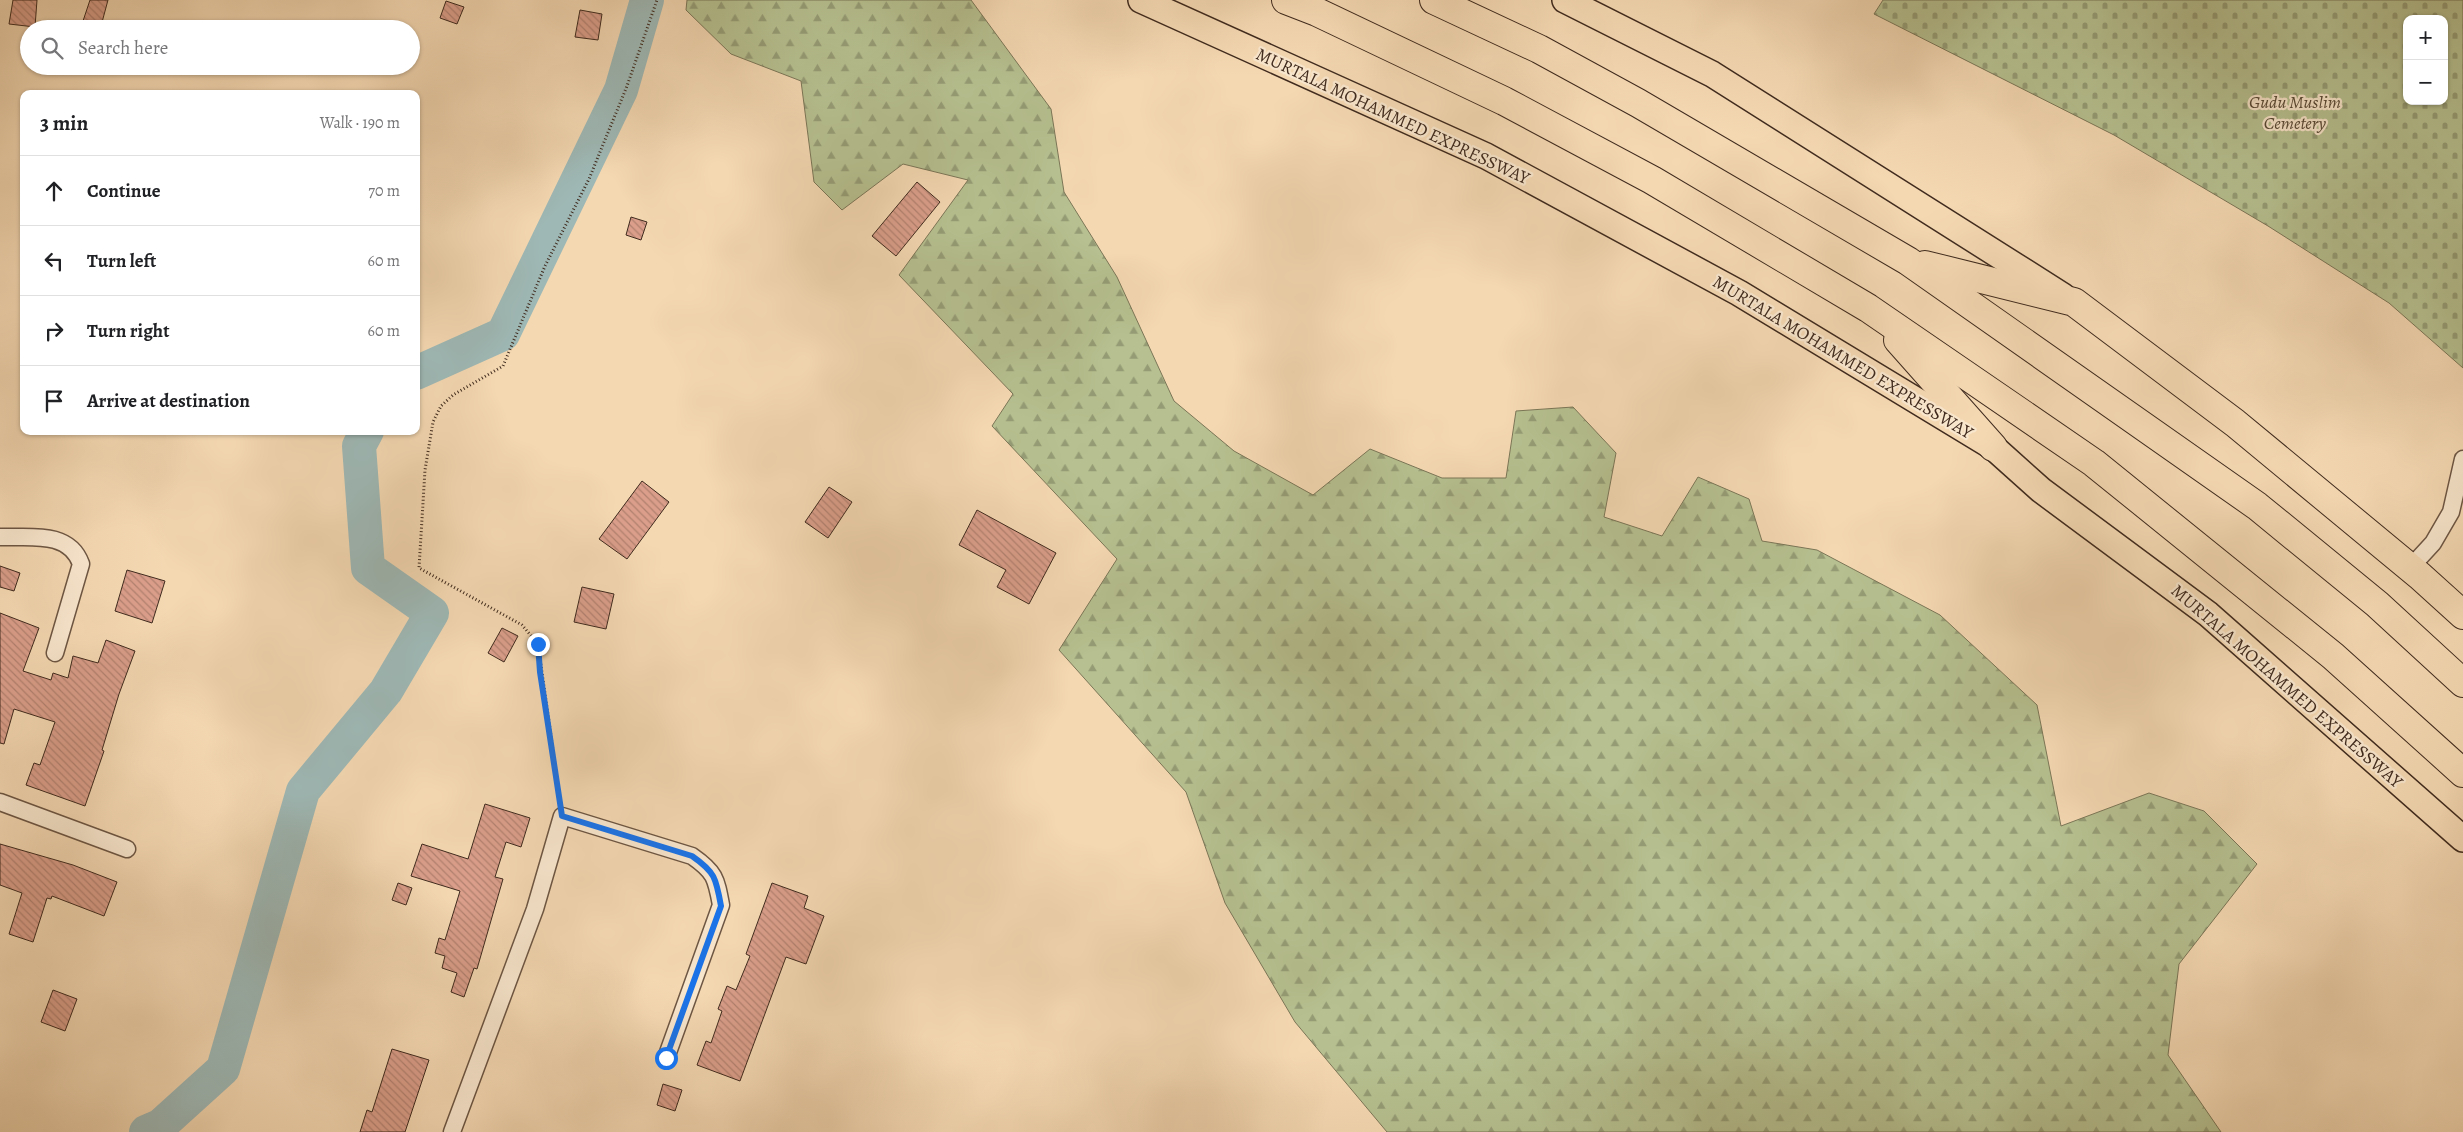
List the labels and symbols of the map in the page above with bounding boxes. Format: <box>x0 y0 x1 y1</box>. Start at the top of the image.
street label: MURTALA MOHAMMED EXPRESSWAY <box>1252 42 1535 191</box>
park label: Gudu Muslim Cemetery <box>2249 90 2341 135</box>
street label: MURTALA MOHAMMED EXPRESSWAY <box>1708 270 1979 445</box>
street label: MURTALA MOHAMMED EXPRESSWAY <box>2166 579 2409 794</box>
route end <box>527 633 550 656</box>
route start <box>655 1047 678 1070</box>

